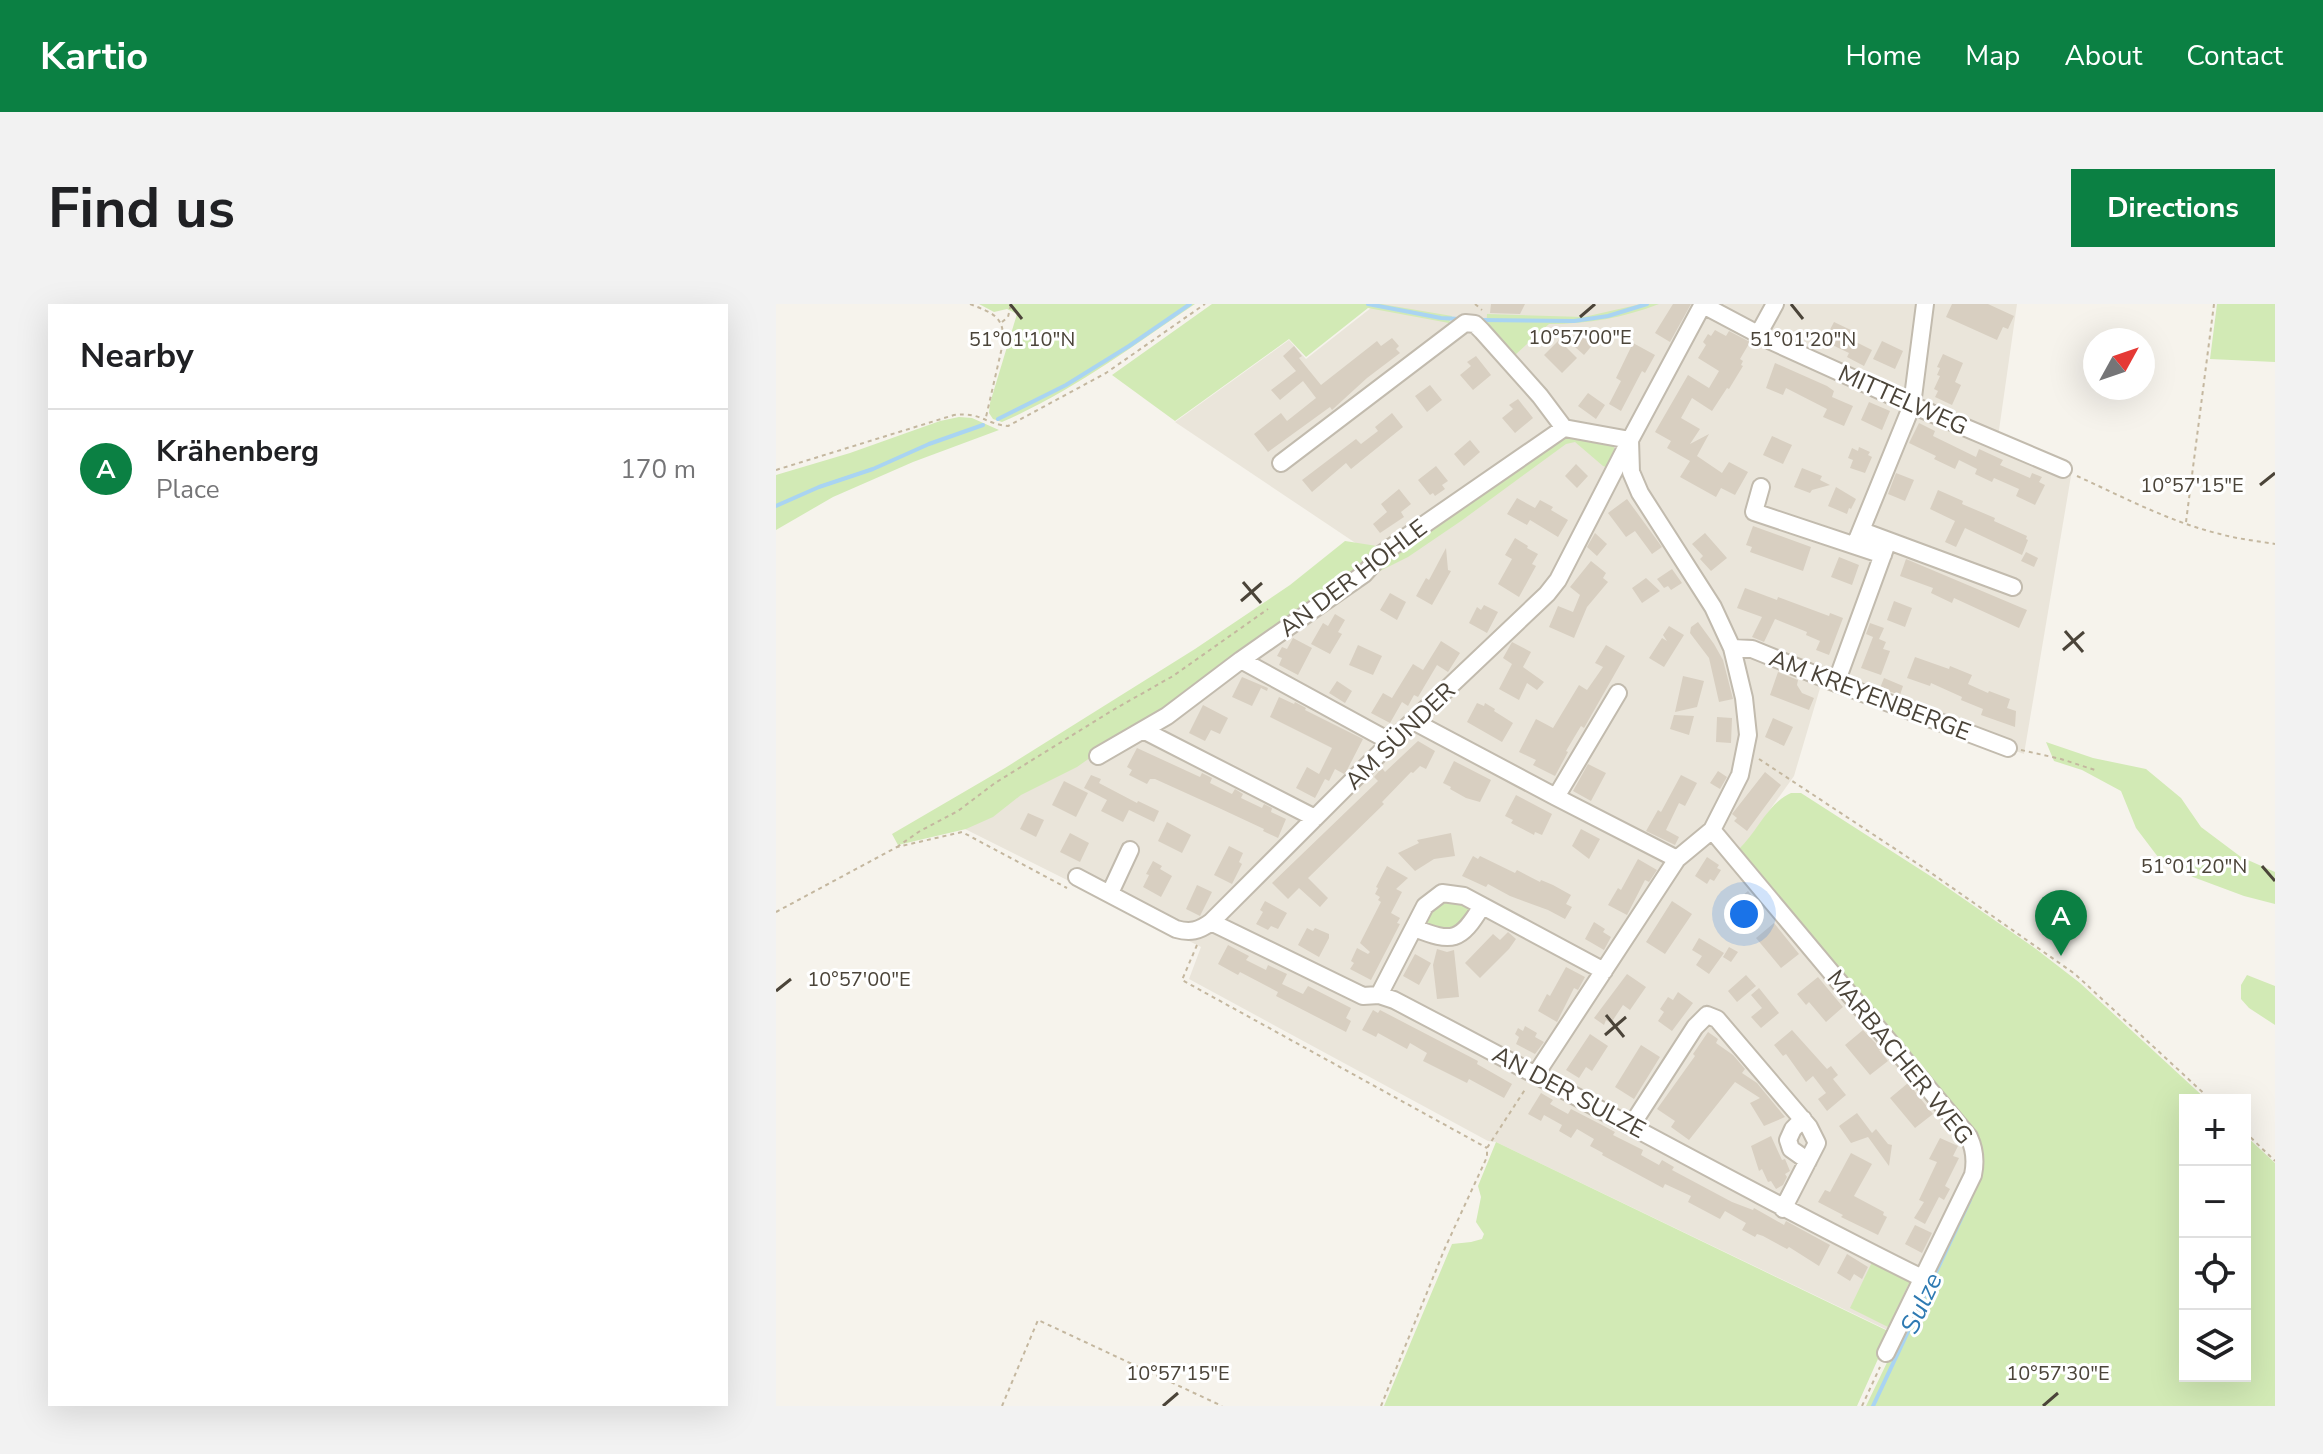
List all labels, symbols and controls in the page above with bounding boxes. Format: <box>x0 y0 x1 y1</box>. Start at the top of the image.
text: Kartio <box>40 31 148 82</box>
text: Home <box>1846 37 1921 75</box>
text: Map <box>1965 37 2020 75</box>
text: About <box>2064 37 2142 75</box>
text: Contact <box>2186 37 2283 75</box>
button: Directions <box>2071 169 2275 247</box>
text: Find us <box>48 170 235 247</box>
text: 10°57'00"E <box>1528 324 1632 351</box>
text: 51°01'10"N <box>969 326 1075 353</box>
text: 51°01'20"N <box>1750 326 1856 353</box>
north arrow <box>2083 328 2155 400</box>
text: Nearby <box>80 333 194 379</box>
street label: MITTELWEG <box>1833 357 1973 443</box>
text: Krähenberg <box>156 431 319 472</box>
text: A <box>96 452 116 487</box>
text: 170 m <box>620 452 696 487</box>
text: Place <box>156 472 220 507</box>
text: 10°57'15"E <box>2140 472 2244 499</box>
street label: AN DER HOHLE <box>1273 512 1433 644</box>
street label: AM KREYENBERGE <box>1765 642 1975 748</box>
street label: AM SÜNDER <box>1338 675 1462 797</box>
text: 51°01'20"N <box>2141 853 2247 880</box>
pin: A <box>2035 890 2087 956</box>
your location <box>1724 894 1764 934</box>
street label: MARBACHER WEG <box>1820 963 1980 1151</box>
text: 10°57'00"E <box>807 966 911 993</box>
street label: AN DER SULZE <box>1487 1038 1651 1146</box>
map controls <box>2179 1094 2251 1382</box>
button: + <box>2179 1094 2251 1166</box>
button: − <box>2179 1166 2251 1238</box>
button: locate <box>2179 1238 2251 1310</box>
water label: Sulze <box>1892 1267 1951 1340</box>
button: layers <box>2179 1310 2251 1382</box>
text: 10°57'15"E <box>1126 1360 1230 1387</box>
text: 10°57'30"E <box>2006 1360 2110 1387</box>

